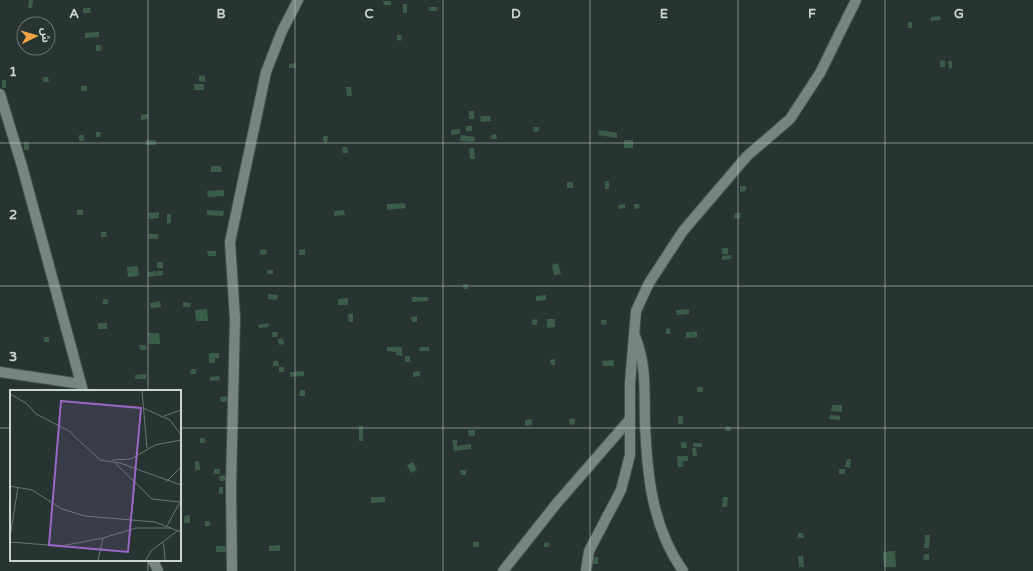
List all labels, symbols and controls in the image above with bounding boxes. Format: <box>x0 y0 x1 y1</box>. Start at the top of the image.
text: A <box>69 6 79 22</box>
text: B <box>216 6 226 22</box>
text: C <box>364 6 374 22</box>
text: D <box>511 6 521 22</box>
text: E <box>660 6 668 22</box>
text: F <box>808 6 816 22</box>
text: G <box>954 6 964 22</box>
north arrow <box>16 16 56 56</box>
text: ش <box>38 27 53 43</box>
text: 1 <box>9 64 17 80</box>
text: 2 <box>9 207 17 223</box>
text: 3 <box>9 349 17 365</box>
inset map <box>10 390 181 561</box>

